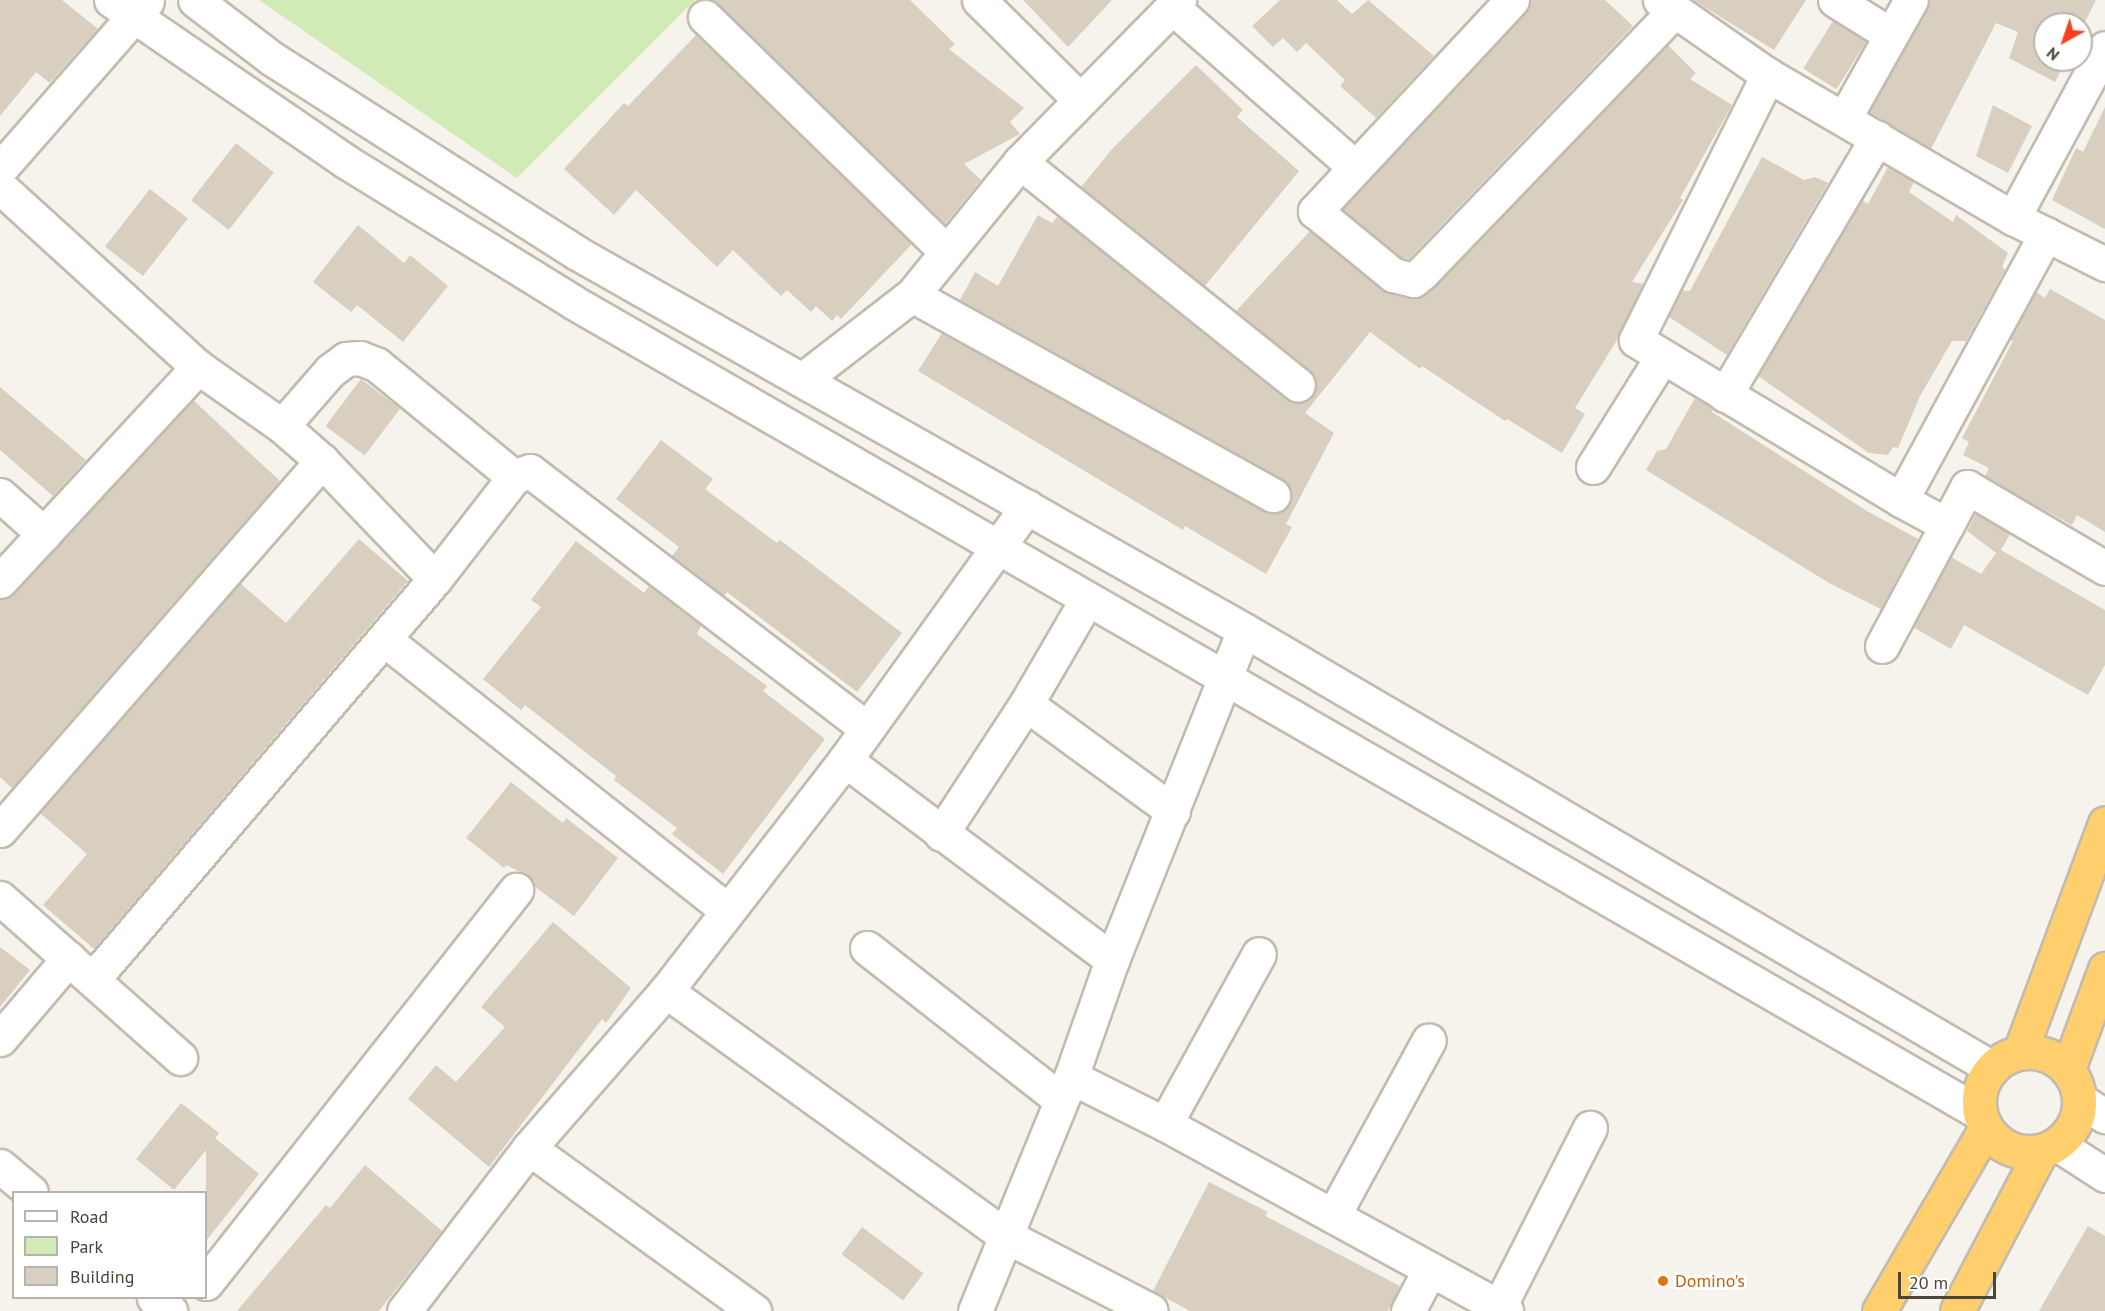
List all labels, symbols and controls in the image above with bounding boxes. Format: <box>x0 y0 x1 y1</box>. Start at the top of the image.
north arrow <box>2033 12 2093 72</box>
text: N <box>2042 43 2063 65</box>
legend <box>12 1191 207 1299</box>
text: Road <box>70 1205 108 1228</box>
text: Park <box>70 1235 103 1258</box>
scale bar <box>1901 1260 1998 1298</box>
text: Building <box>70 1265 134 1288</box>
place label: Domino's <box>1675 1270 1745 1292</box>
text: 20 m <box>1909 1271 1948 1294</box>
marker: Domino's <box>1656 1274 1670 1288</box>

